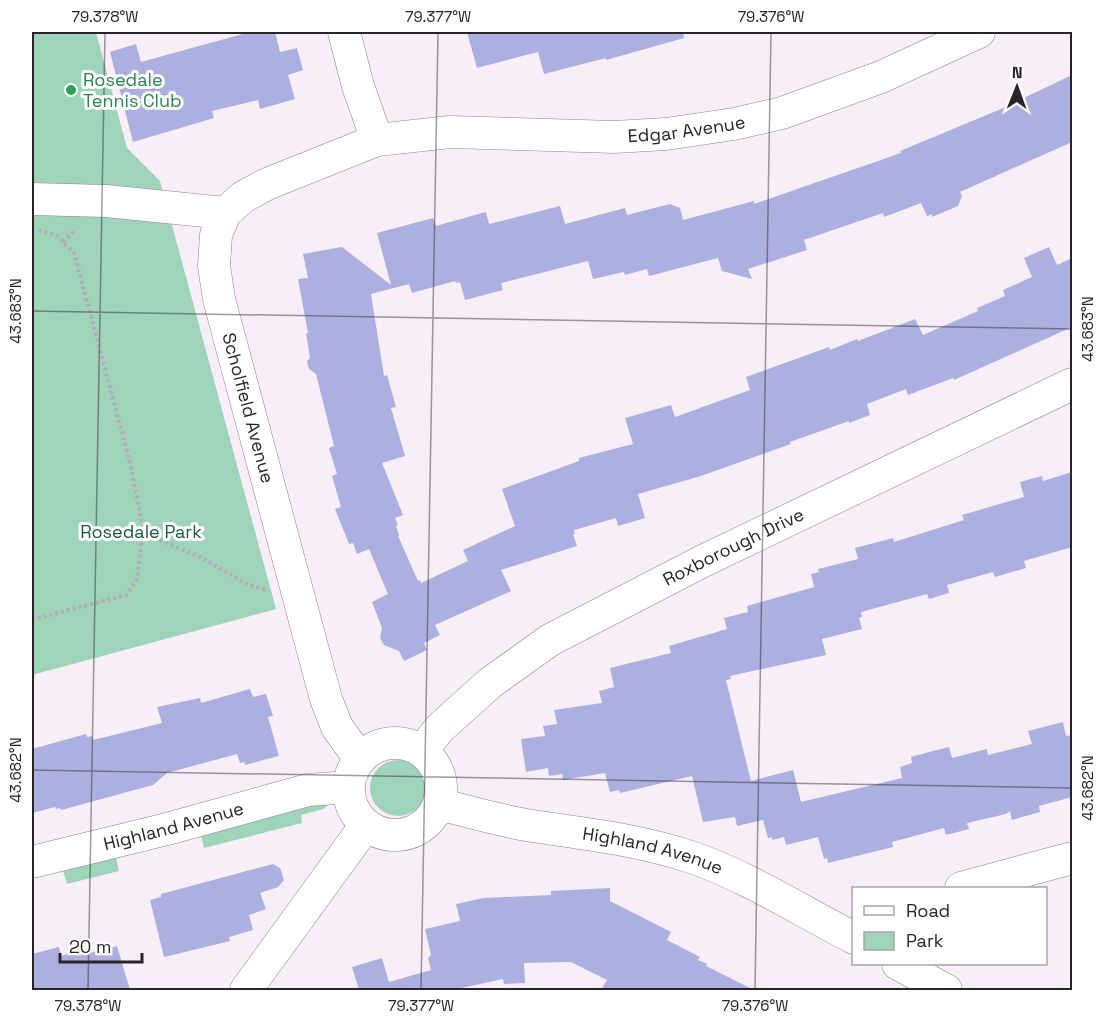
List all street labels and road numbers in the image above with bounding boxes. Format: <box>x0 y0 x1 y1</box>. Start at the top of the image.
street label: Edgar Avenue <box>627 110 747 147</box>
street label: Scholfield Avenue <box>217 330 280 486</box>
street label: Roxborough Drive <box>659 502 808 591</box>
street label: Highland Avenue <box>101 796 246 855</box>
street label: Highland Avenue <box>581 821 727 879</box>

